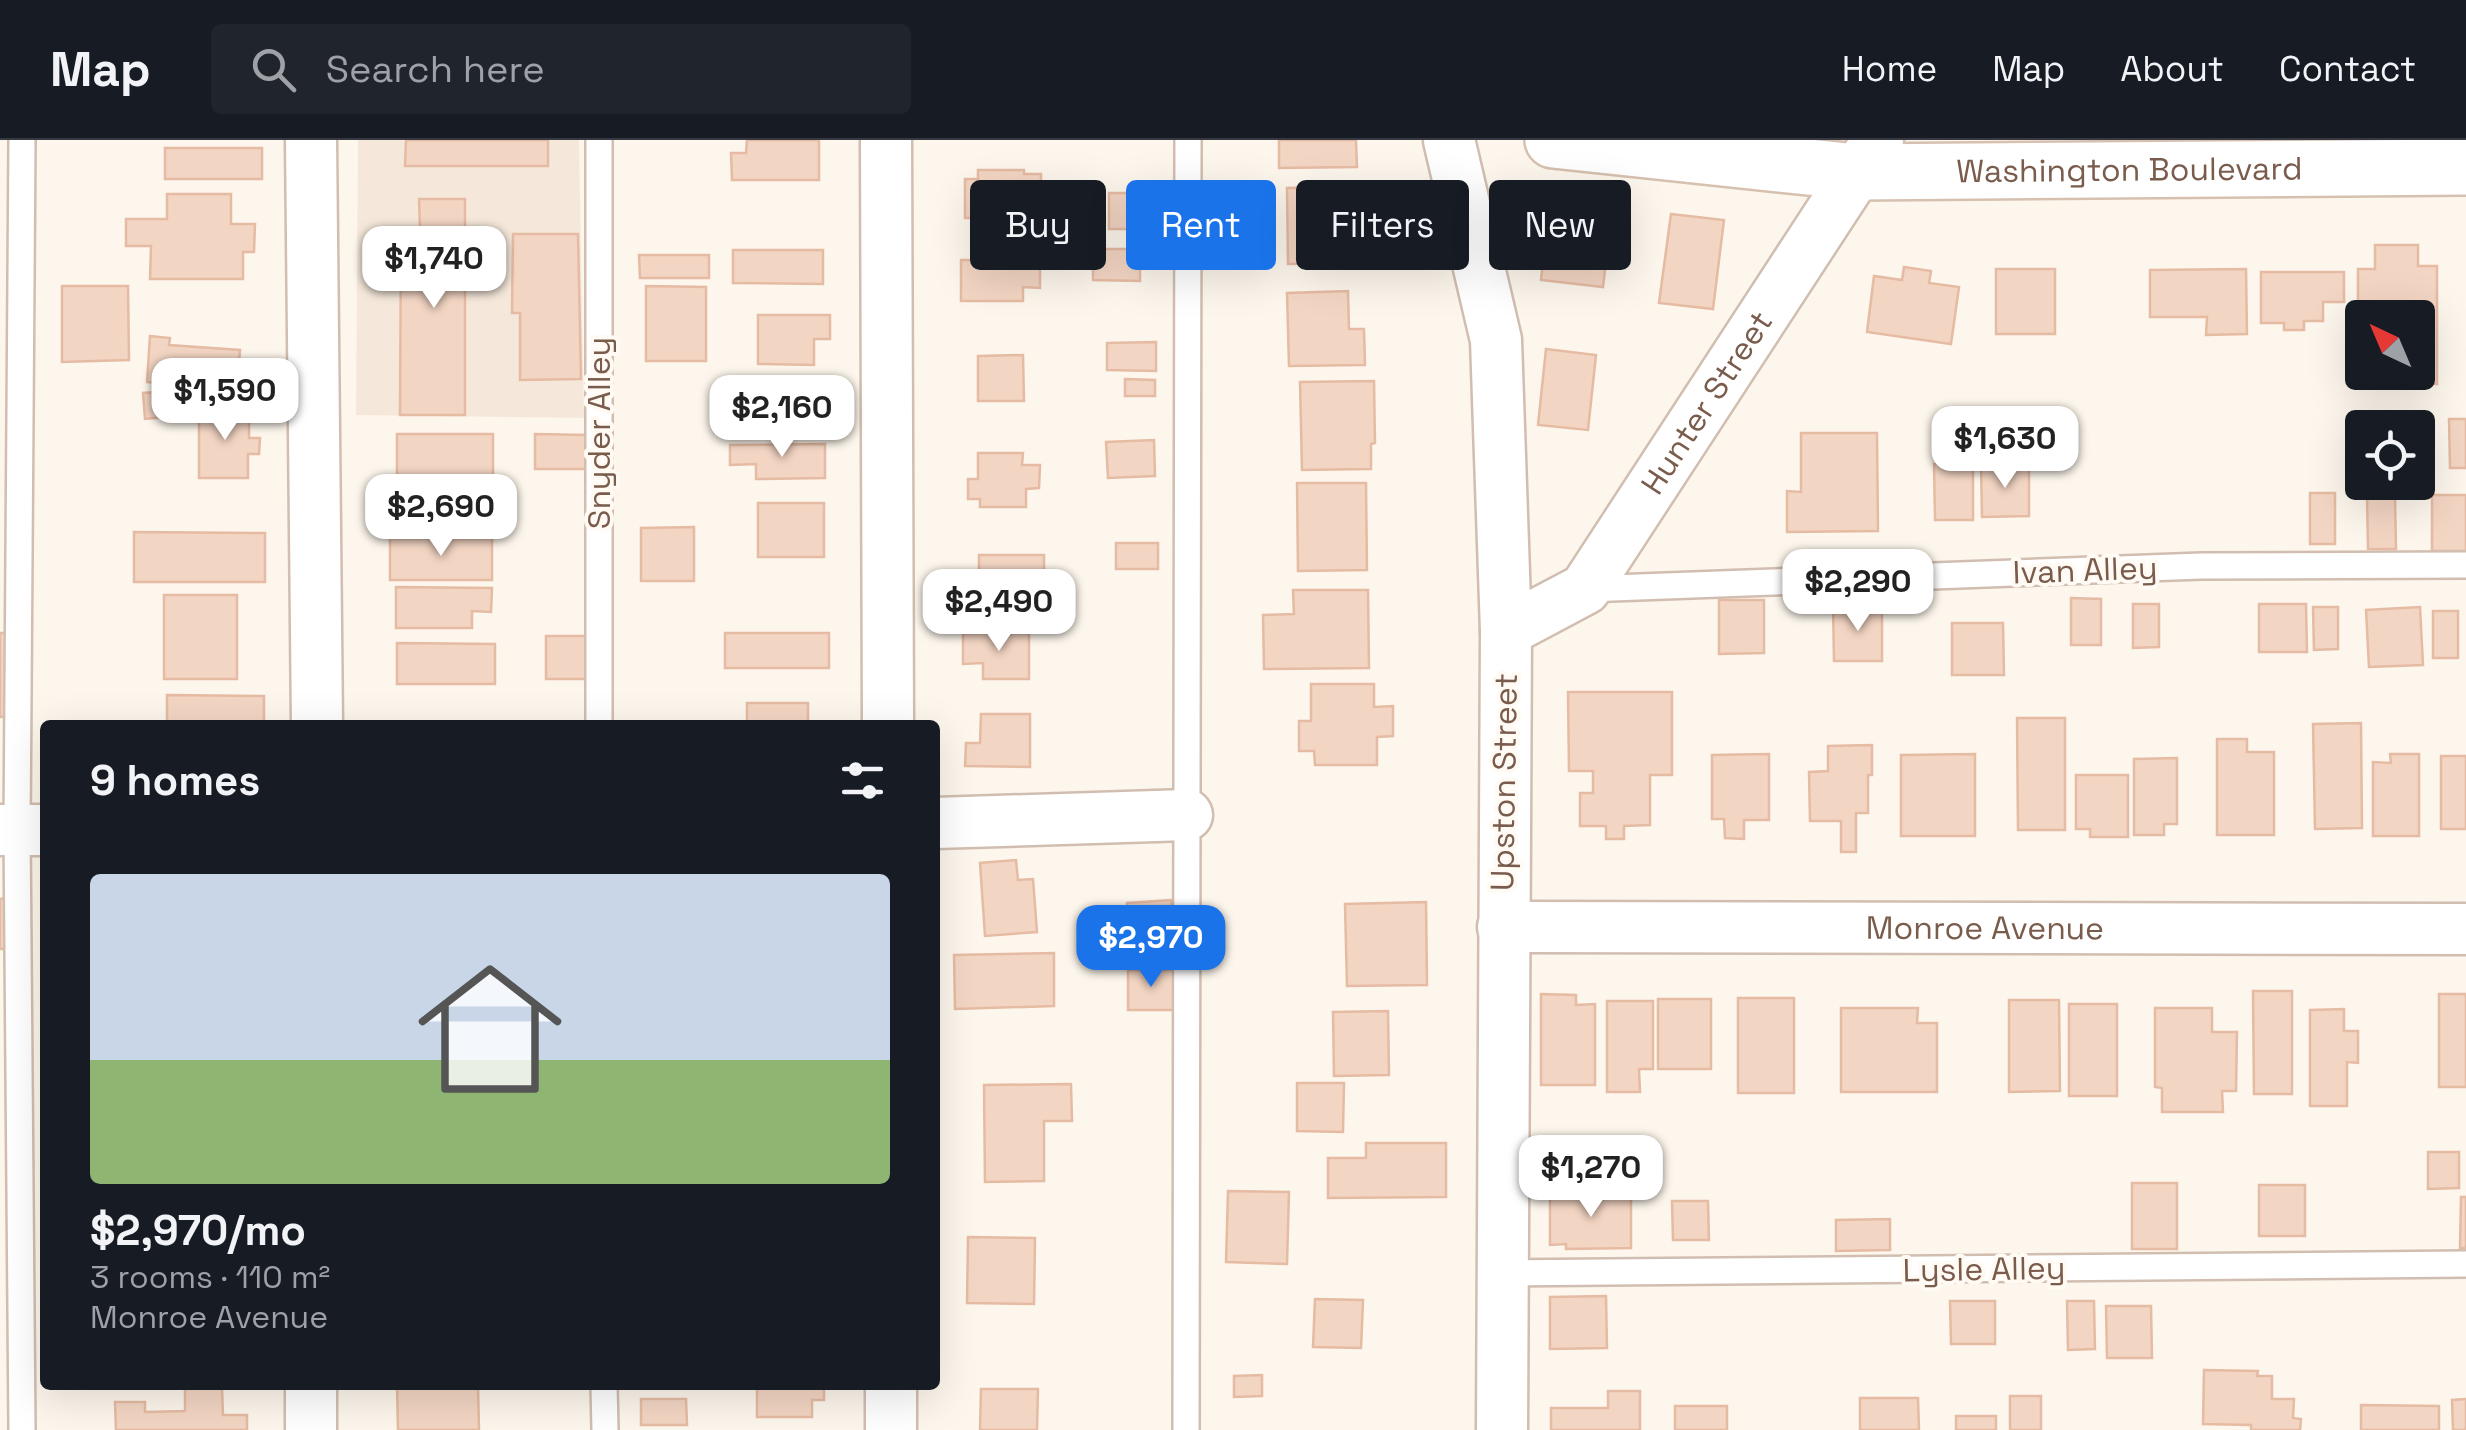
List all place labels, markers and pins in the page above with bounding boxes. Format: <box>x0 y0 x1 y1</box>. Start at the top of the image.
pin: $1,740 <box>353 226 515 311</box>
pin: $1,590 <box>144 358 306 443</box>
pin: $2,160 <box>701 375 863 460</box>
pin: $1,630 <box>1924 406 2086 491</box>
pin: $2,690 <box>360 474 522 559</box>
pin: $2,290 <box>1777 549 1939 634</box>
pin: $2,490 <box>918 569 1080 654</box>
pin: $2,970 <box>1070 905 1232 990</box>
pin: $1,270 <box>1510 1135 1672 1220</box>

